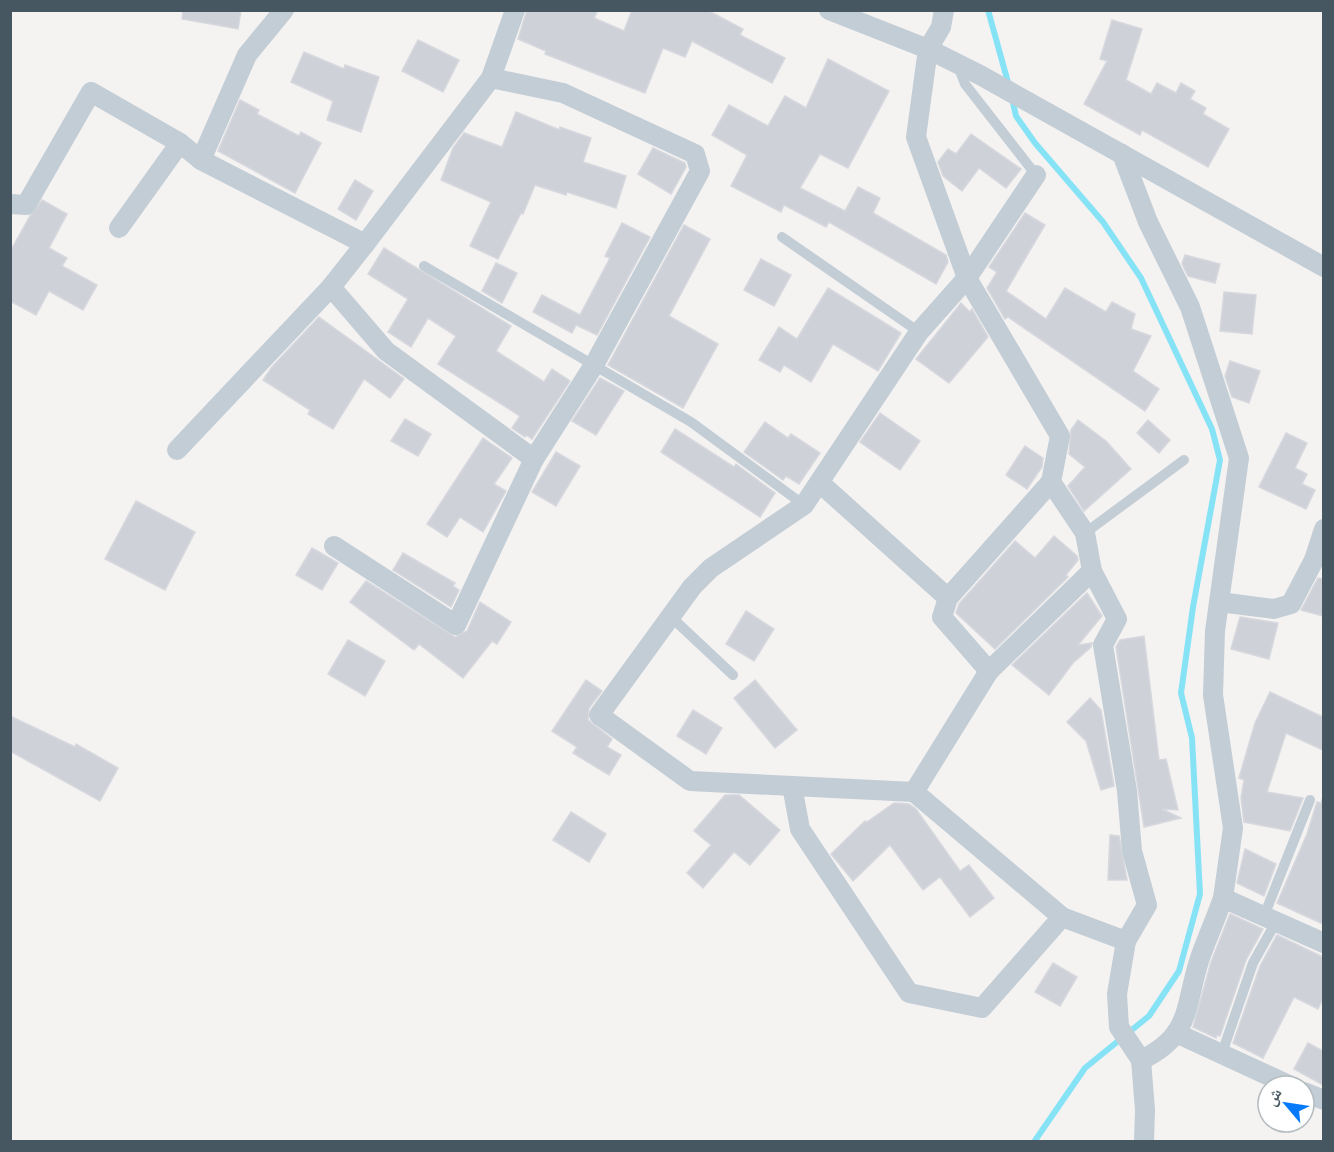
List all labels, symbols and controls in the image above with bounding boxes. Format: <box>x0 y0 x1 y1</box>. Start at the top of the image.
north arrow <box>1256 1074 1316 1134</box>
text: ش <box>1261 1085 1286 1109</box>

